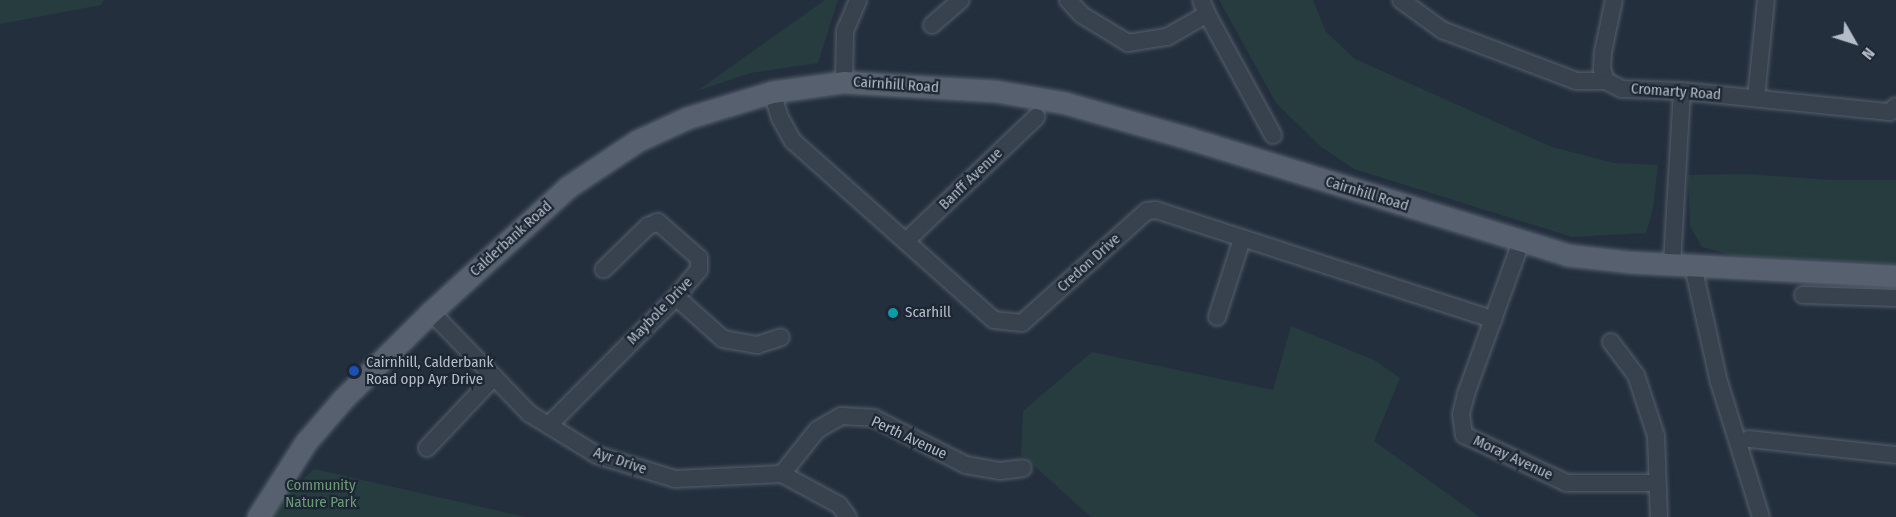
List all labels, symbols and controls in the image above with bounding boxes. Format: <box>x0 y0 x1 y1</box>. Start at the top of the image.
north arrow <box>1824 12 1884 72</box>
text: N <box>1858 44 1879 63</box>
street label: Cairnhill Road <box>852 73 940 97</box>
street label: Cromarty Road <box>1630 80 1722 104</box>
street label: Banff Avenue <box>936 144 1006 214</box>
street label: Cairnhill Road <box>1323 173 1411 215</box>
street label: Calderbank Road <box>466 198 556 280</box>
street label: Credon Drive <box>1054 230 1124 296</box>
street label: Maybole Drive <box>623 273 697 349</box>
place label: Scarhill <box>905 304 951 322</box>
marker: Scarhill <box>886 306 900 320</box>
place label: Cairnhill, Calderbank Road opp Ayr Drive <box>366 353 493 388</box>
marker: Cairnhill, Calderbank Road opp Ayr Drive <box>347 364 361 378</box>
street label: Perth Avenue <box>868 413 950 463</box>
street label: Moray Avenue <box>1470 432 1556 484</box>
street label: Ayr Drive <box>591 444 649 478</box>
park label: Community Nature Park <box>285 476 357 511</box>

